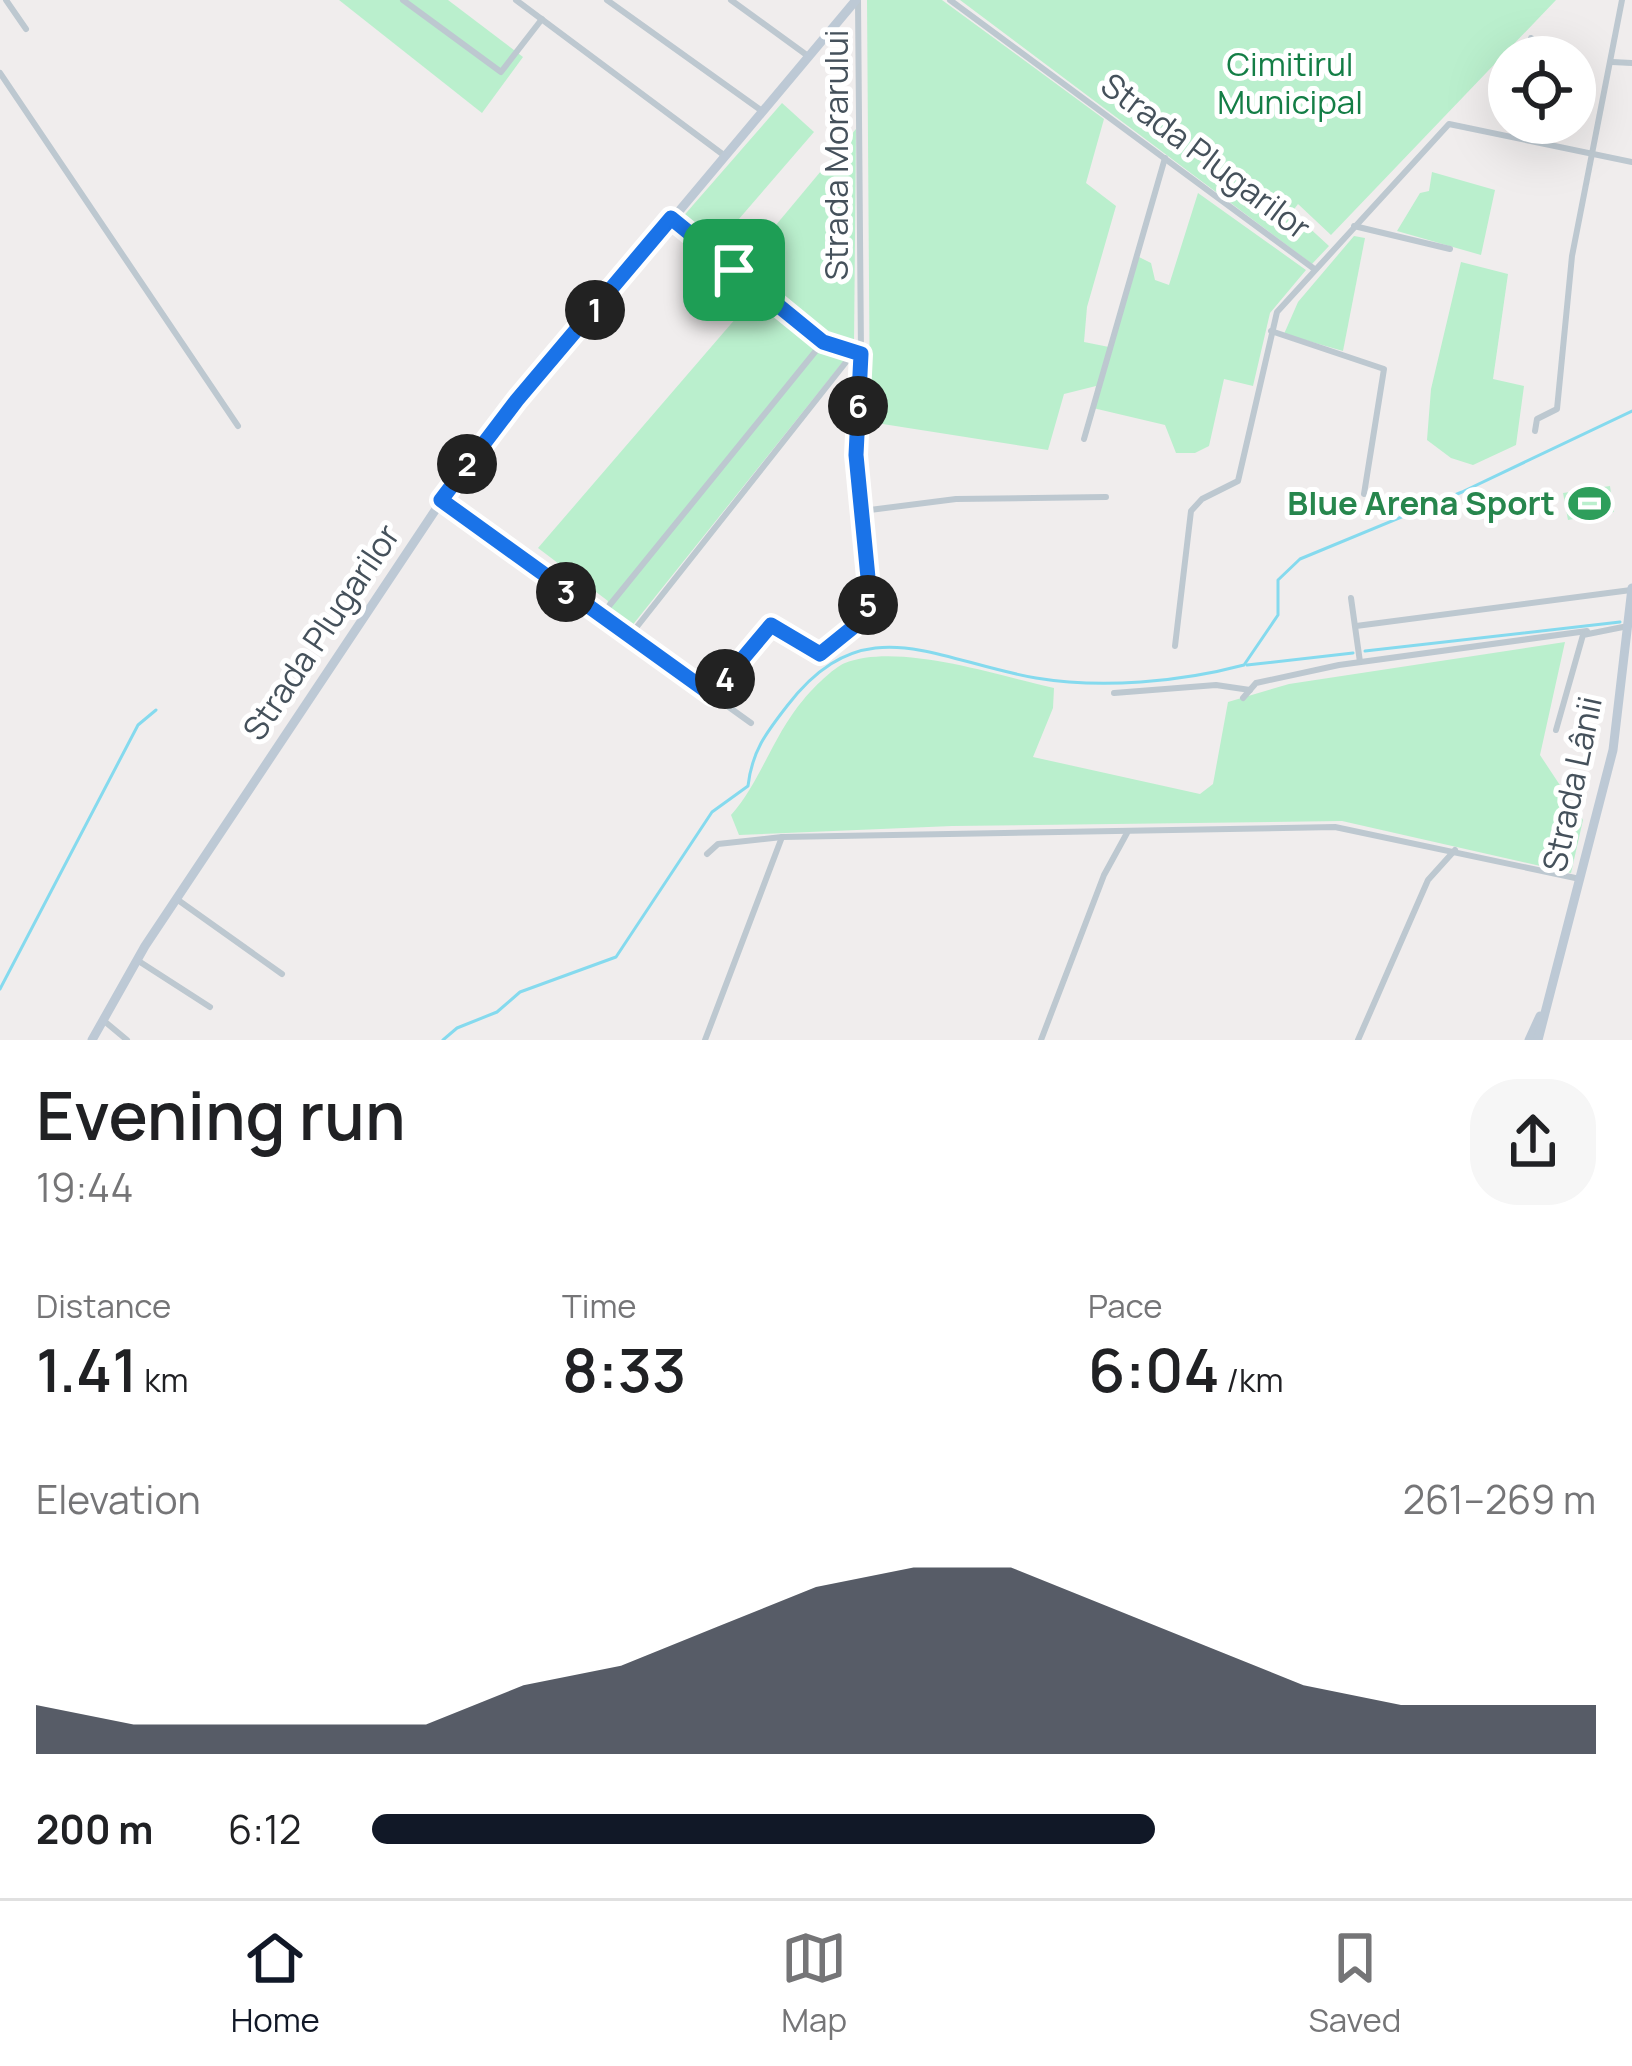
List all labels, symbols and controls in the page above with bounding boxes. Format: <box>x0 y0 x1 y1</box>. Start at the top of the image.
street label: Strada Morarului <box>813 30 858 280</box>
map controls <box>1488 36 1596 144</box>
button: locate <box>1488 36 1596 144</box>
park label: Cimitirul Municipal <box>1217 41 1363 124</box>
street label: Strada Plugarilor <box>1092 62 1320 249</box>
pin <box>683 219 785 321</box>
icon: arrive <box>701 237 767 303</box>
pin: 1 <box>565 280 625 340</box>
text: 1 <box>588 287 602 332</box>
pin: 6 <box>828 376 888 436</box>
text: 6 <box>848 383 868 428</box>
pin: 2 <box>437 434 497 494</box>
text: 2 <box>457 441 477 486</box>
place label: Blue Arena Sport <box>1287 480 1555 525</box>
sports icon: Blue Arena Sport <box>1566 480 1612 526</box>
street label: Strada Plugarilor <box>232 515 410 749</box>
pin: 3 <box>536 562 596 622</box>
text: 3 <box>556 569 576 614</box>
pin: 5 <box>838 575 898 635</box>
text: 5 <box>858 582 878 627</box>
pin: 4 <box>695 649 755 709</box>
text: 4 <box>715 656 735 701</box>
street label: Strada Lânii <box>1531 692 1612 876</box>
text: Evening run <box>36 1070 406 1160</box>
button: share <box>1470 1079 1596 1205</box>
text: 19:44 <box>36 1160 133 1214</box>
text: Distance <box>36 1283 171 1328</box>
text: Time <box>562 1283 637 1328</box>
text: Pace <box>1088 1283 1163 1328</box>
text: 1.41 <box>36 1328 138 1410</box>
text: 8:33 <box>562 1328 686 1410</box>
text: 6:04 <box>1088 1328 1220 1410</box>
text: km <box>138 1357 189 1402</box>
text: /km <box>1220 1357 1283 1402</box>
text: Elevation <box>36 1472 201 1526</box>
text: 261–269 m <box>1403 1472 1596 1526</box>
text: 200 m <box>36 1802 153 1856</box>
text: 6:12 <box>228 1802 301 1856</box>
tab: Home <box>231 1925 320 2042</box>
tab: Map <box>781 1925 847 2042</box>
tab: Saved <box>1308 1925 1401 2042</box>

